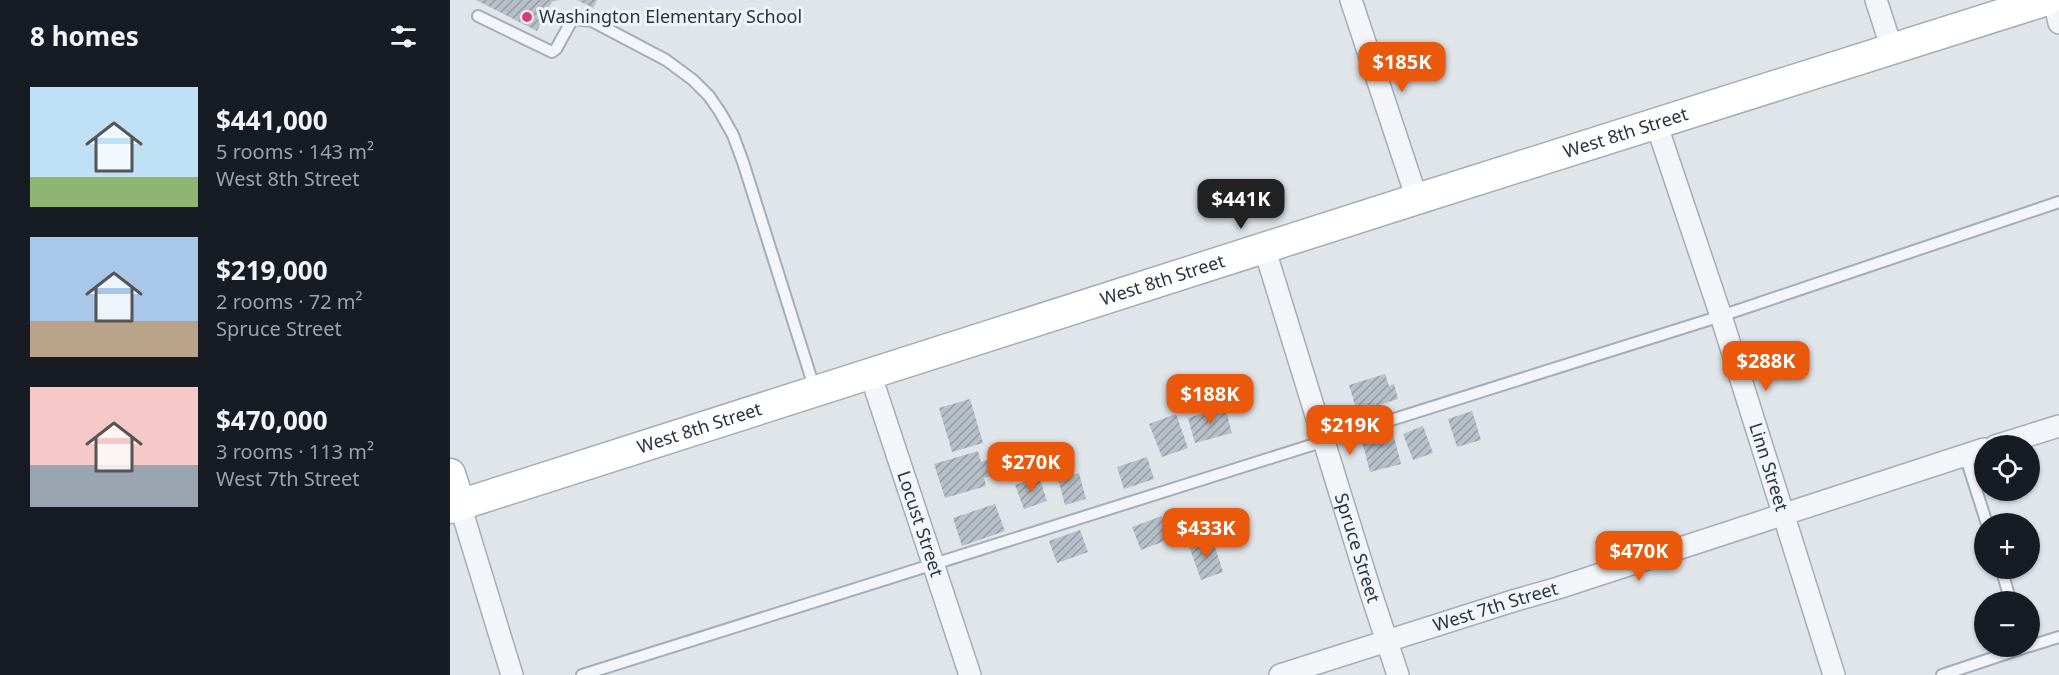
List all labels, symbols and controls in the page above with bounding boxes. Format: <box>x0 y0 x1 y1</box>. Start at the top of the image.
place label: Washington Elementary School <box>539 4 802 28</box>
marker: Washington Elementary School <box>520 10 534 24</box>
text: 8 homes <box>30 18 139 54</box>
icon: filters <box>387 20 420 53</box>
pin: $185K <box>1360 42 1444 93</box>
text: $185K <box>1372 48 1432 75</box>
street label: West 8th Street <box>1560 101 1691 163</box>
text: $441,000 <box>216 102 328 138</box>
icon: home <box>78 111 150 183</box>
text: 5 rooms · 143 m² <box>216 138 374 165</box>
text: West 8th Street <box>216 165 360 192</box>
pin: $441K <box>1199 179 1283 230</box>
text: $441K <box>1211 185 1271 212</box>
street label: West 8th Street <box>1097 248 1228 310</box>
text: $219,000 <box>216 252 328 288</box>
icon: home <box>78 261 150 333</box>
text: 2 rooms · 72 m² <box>216 288 363 315</box>
text: Spruce Street <box>216 315 342 342</box>
pin: $288K <box>1724 341 1808 392</box>
text: $288K <box>1736 347 1796 374</box>
pin: $188K <box>1168 374 1252 425</box>
text: $188K <box>1180 380 1240 407</box>
street label: West 8th Street <box>634 396 765 458</box>
text: $470,000 <box>216 402 328 438</box>
pin: $219K <box>1308 405 1392 456</box>
icon: home <box>78 411 150 483</box>
text: $219K <box>1320 411 1380 438</box>
street label: Linn Street <box>1744 420 1795 514</box>
map controls <box>1974 435 2040 657</box>
button: locate <box>1974 435 2040 501</box>
text: 3 rooms · 113 m² <box>216 438 374 465</box>
pin: $270K <box>989 442 1073 493</box>
text: $270K <box>1001 448 1061 475</box>
text: West 7th Street <box>216 465 360 492</box>
street label: Locust Street <box>892 468 950 580</box>
street label: Spruce Street <box>1330 490 1386 606</box>
pin: $433K <box>1164 508 1248 559</box>
button: + <box>1974 513 2040 579</box>
text: $433K <box>1176 514 1236 541</box>
pin: $470K <box>1597 531 1681 582</box>
text: $470K <box>1609 537 1669 564</box>
street label: West 7th Street <box>1430 576 1561 637</box>
button: − <box>1974 591 2040 657</box>

